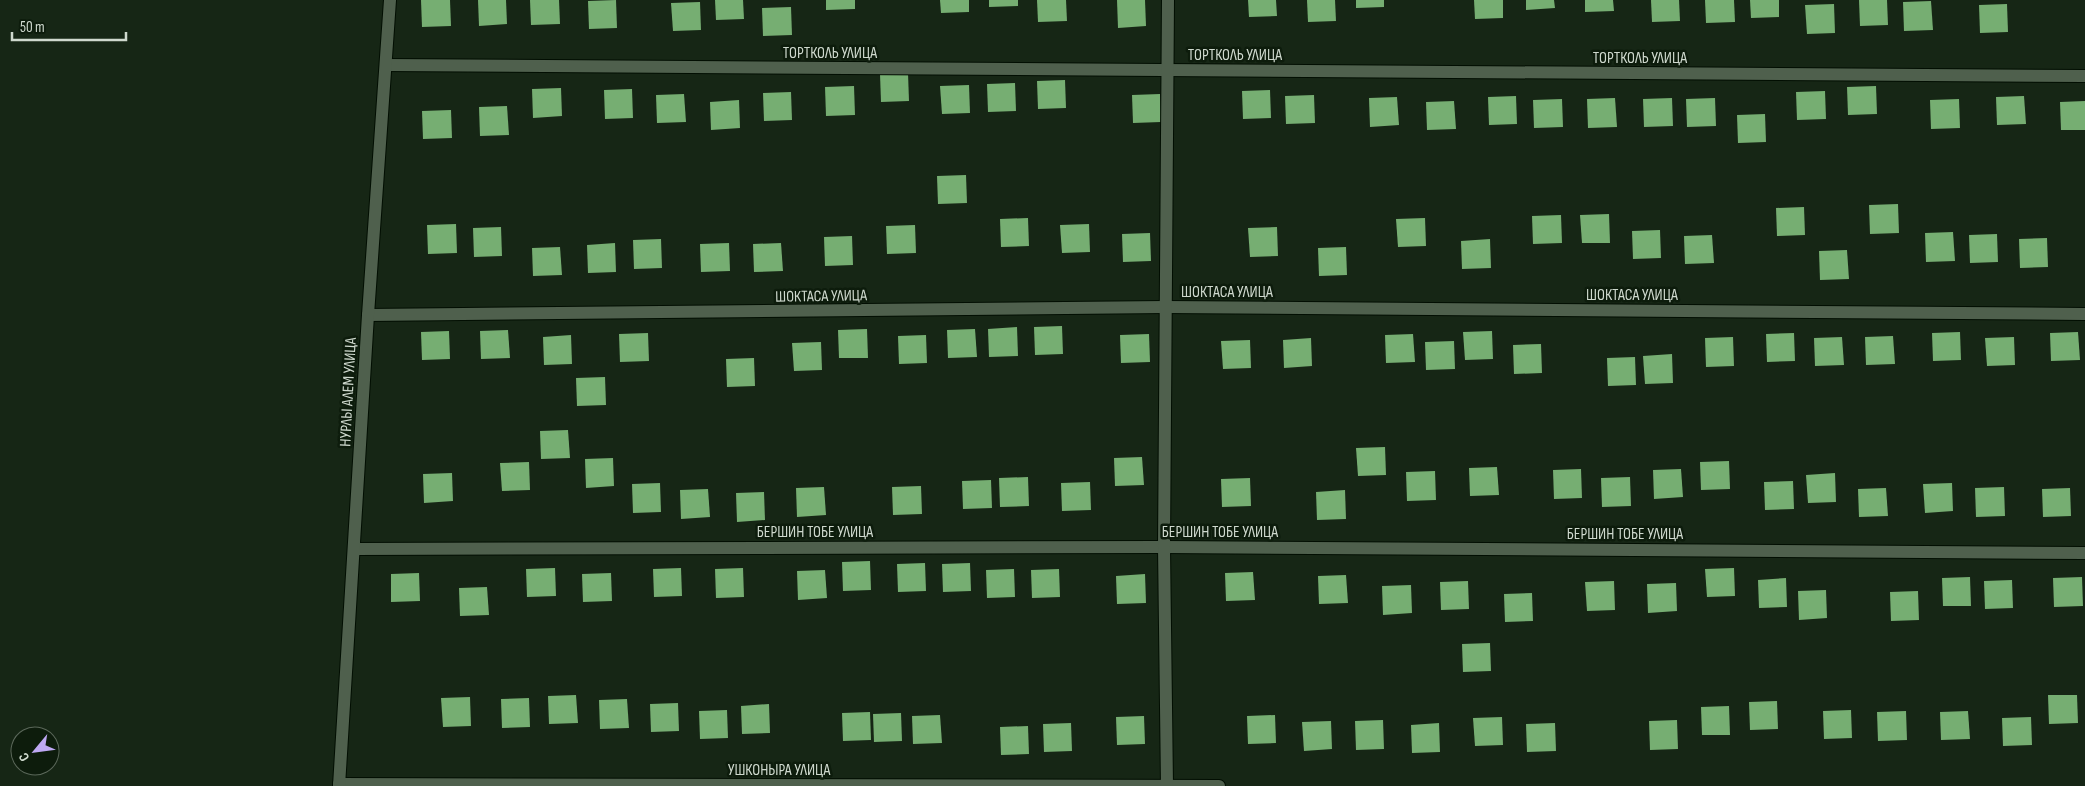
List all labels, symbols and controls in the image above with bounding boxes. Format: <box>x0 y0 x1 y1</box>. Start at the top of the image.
scale bar <box>12 10 126 42</box>
text: 50 m <box>20 18 45 37</box>
street label: ТОРТКОЛЬ УЛИЦА <box>783 44 877 63</box>
street label: ТОРТКОЛЬ УЛИЦА <box>1188 46 1282 65</box>
street label: ТОРТКОЛЬ УЛИЦА <box>1593 49 1687 68</box>
street label: ШОКТАСА УЛИЦА <box>1181 283 1273 302</box>
street label: ШОКТАСА УЛИЦА <box>775 286 867 307</box>
street label: ШОКТАСА УЛИЦА <box>1586 286 1678 305</box>
street label: НУРЛЫ АЛЕМ УЛИЦА <box>336 337 361 447</box>
street label: БЕРШИН ТОБЕ УЛИЦА <box>757 523 873 542</box>
street label: БЕРШИН ТОБЕ УЛИЦА <box>1162 523 1278 542</box>
street label: БЕРШИН ТОБЕ УЛИЦА <box>1567 525 1683 544</box>
north arrow <box>10 726 60 776</box>
text: С <box>15 750 33 764</box>
street label: УШКОНЫРА УЛИЦА <box>728 761 830 780</box>

